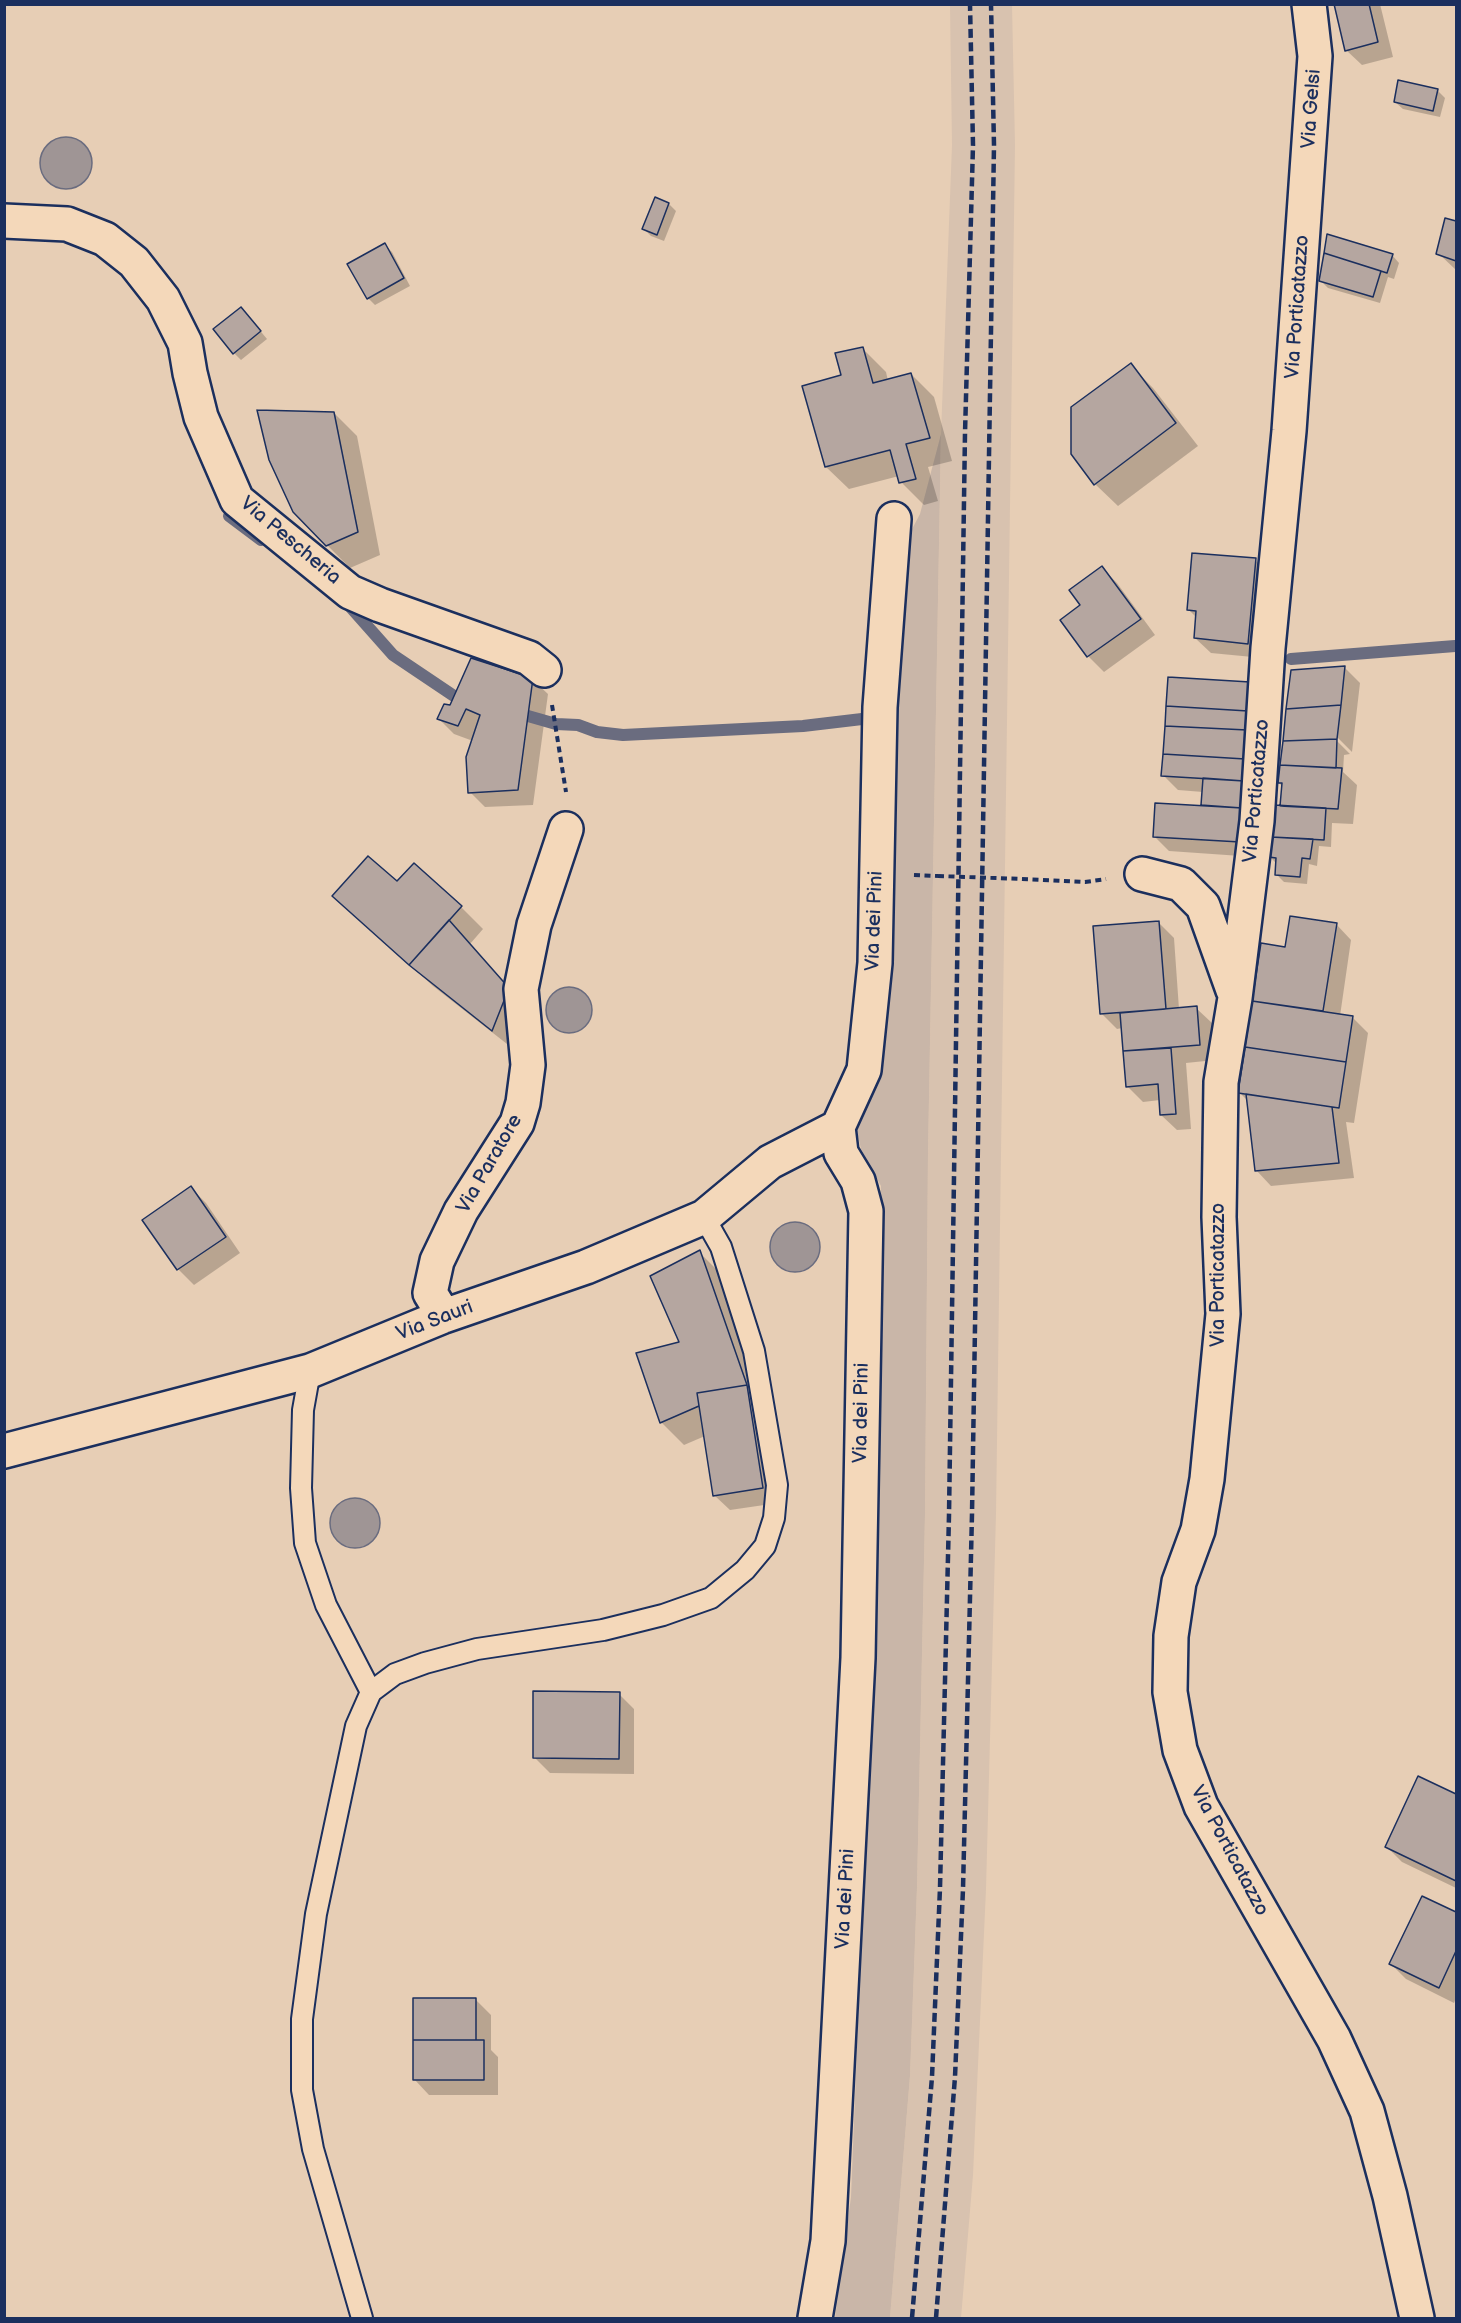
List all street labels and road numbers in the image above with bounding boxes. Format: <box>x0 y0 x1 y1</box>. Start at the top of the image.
street label: Via Gelsi <box>1297 68 1327 150</box>
street label: Via Porticatazzo <box>1281 234 1315 380</box>
street label: Via Pescheria <box>235 492 345 590</box>
street label: Via Porticatazzo <box>1239 718 1275 864</box>
street label: Via dei Pini <box>861 870 889 972</box>
street label: Via Paratore <box>452 1110 528 1218</box>
street label: Via Porticatazzo <box>1207 1203 1231 1347</box>
street label: Via Sauri <box>393 1295 477 1347</box>
street label: Via dei Pini <box>849 1363 875 1463</box>
street label: Via Porticatazzo <box>1185 1782 1273 1920</box>
street label: Via dei Pini <box>831 1848 861 1950</box>

